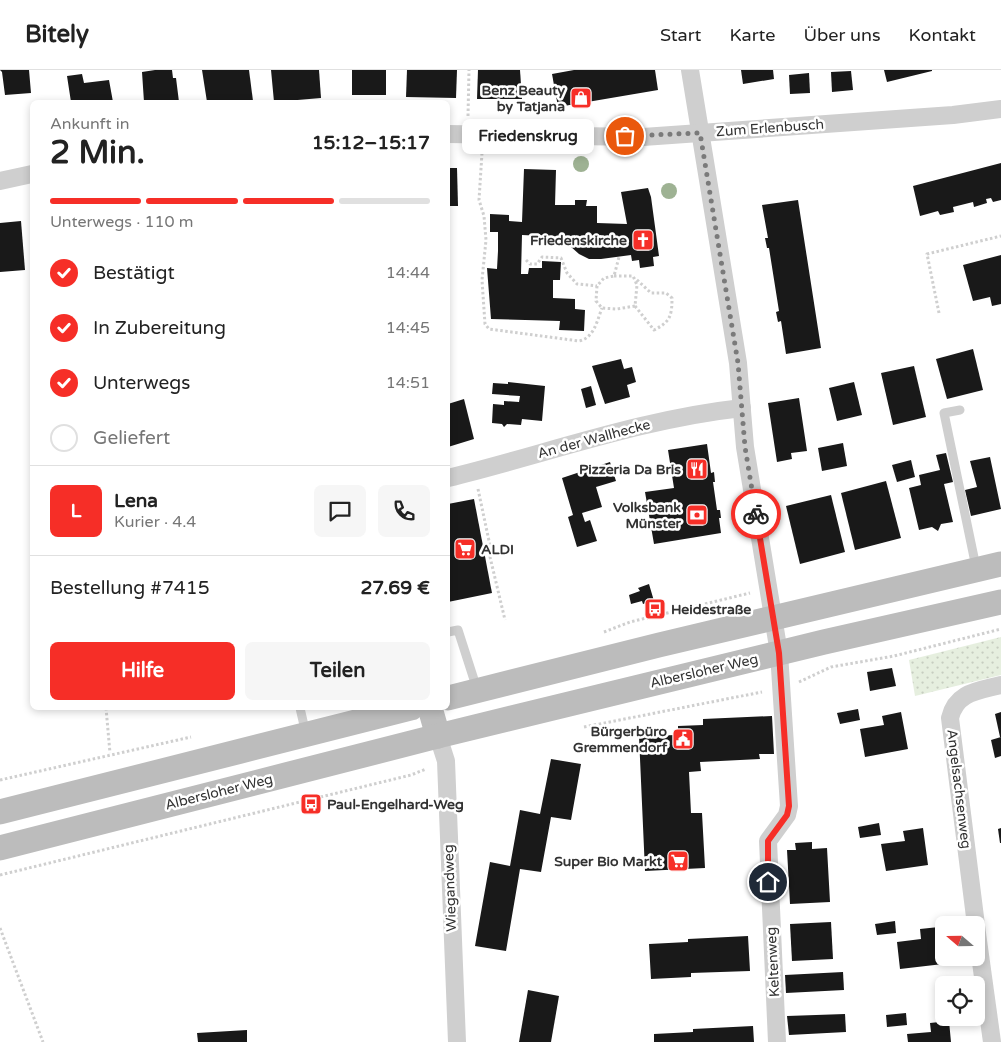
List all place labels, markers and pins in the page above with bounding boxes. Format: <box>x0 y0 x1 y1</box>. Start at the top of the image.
place label: Benz Beauty by Tatjana <box>482 82 565 115</box>
shop icon: Benz Beauty by Tatjana <box>569 86 593 110</box>
pin <box>604 115 646 157</box>
callout: Friedenskrug <box>462 118 595 154</box>
church icon: Friedenskirche <box>631 228 655 252</box>
place label: Friedenskirche <box>530 232 627 249</box>
restaurant icon: Pizzeria Da Bris <box>685 457 709 481</box>
place label: Pizzeria Da Bris <box>579 461 681 478</box>
place label: Volksbank Münster <box>613 499 682 532</box>
bank icon: Volksbank Münster <box>685 503 709 527</box>
supermarket icon: ALDI <box>453 537 477 561</box>
place label: ALDI <box>481 541 514 558</box>
bus stop icon: Heidestraße <box>643 597 667 621</box>
place label: Heidestraße <box>671 601 751 618</box>
place label: Bürgerbüro Gremmendorf <box>573 723 668 756</box>
public building icon: Bürgerbüro Gremmendorf <box>671 727 695 751</box>
bus stop icon: Paul-Engelhard-Weg <box>299 792 323 816</box>
place label: Paul-Engelhard-Weg <box>327 796 464 813</box>
supermarket icon: Super Bio Markt <box>666 849 690 873</box>
place label: Super Bio Markt <box>554 853 663 870</box>
pin <box>747 861 789 903</box>

